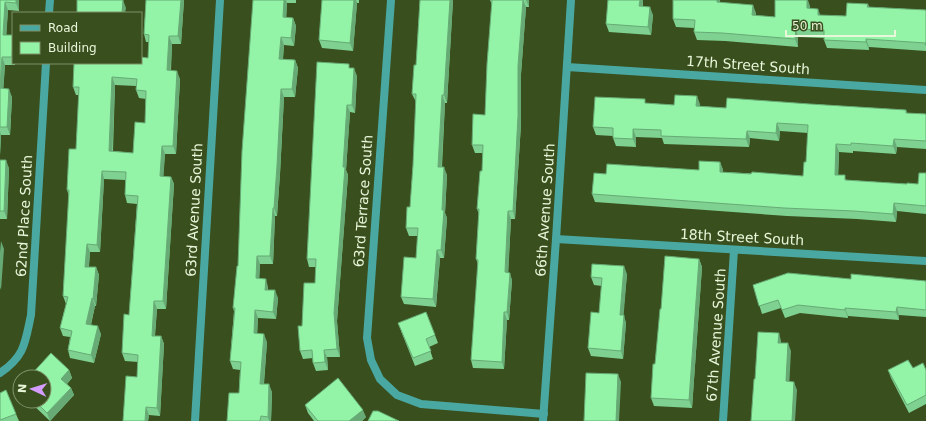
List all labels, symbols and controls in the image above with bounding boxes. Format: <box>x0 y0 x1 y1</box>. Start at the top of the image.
legend <box>12 12 142 64</box>
scale bar <box>786 12 895 38</box>
text: 50 m <box>792 19 823 33</box>
text: Road <box>48 21 78 35</box>
text: Building <box>48 41 97 55</box>
street label: 17th Street South <box>685 53 811 77</box>
street label: 63rd Terrace South <box>350 134 376 268</box>
street label: 63rd Avenue South <box>183 143 205 277</box>
street label: 66th Avenue South <box>532 143 558 277</box>
street label: 62nd Place South <box>13 154 35 278</box>
street label: 18th Street South <box>680 226 804 248</box>
street label: 67th Avenue South <box>703 268 729 402</box>
north arrow <box>12 369 52 409</box>
text: N <box>16 383 29 393</box>

